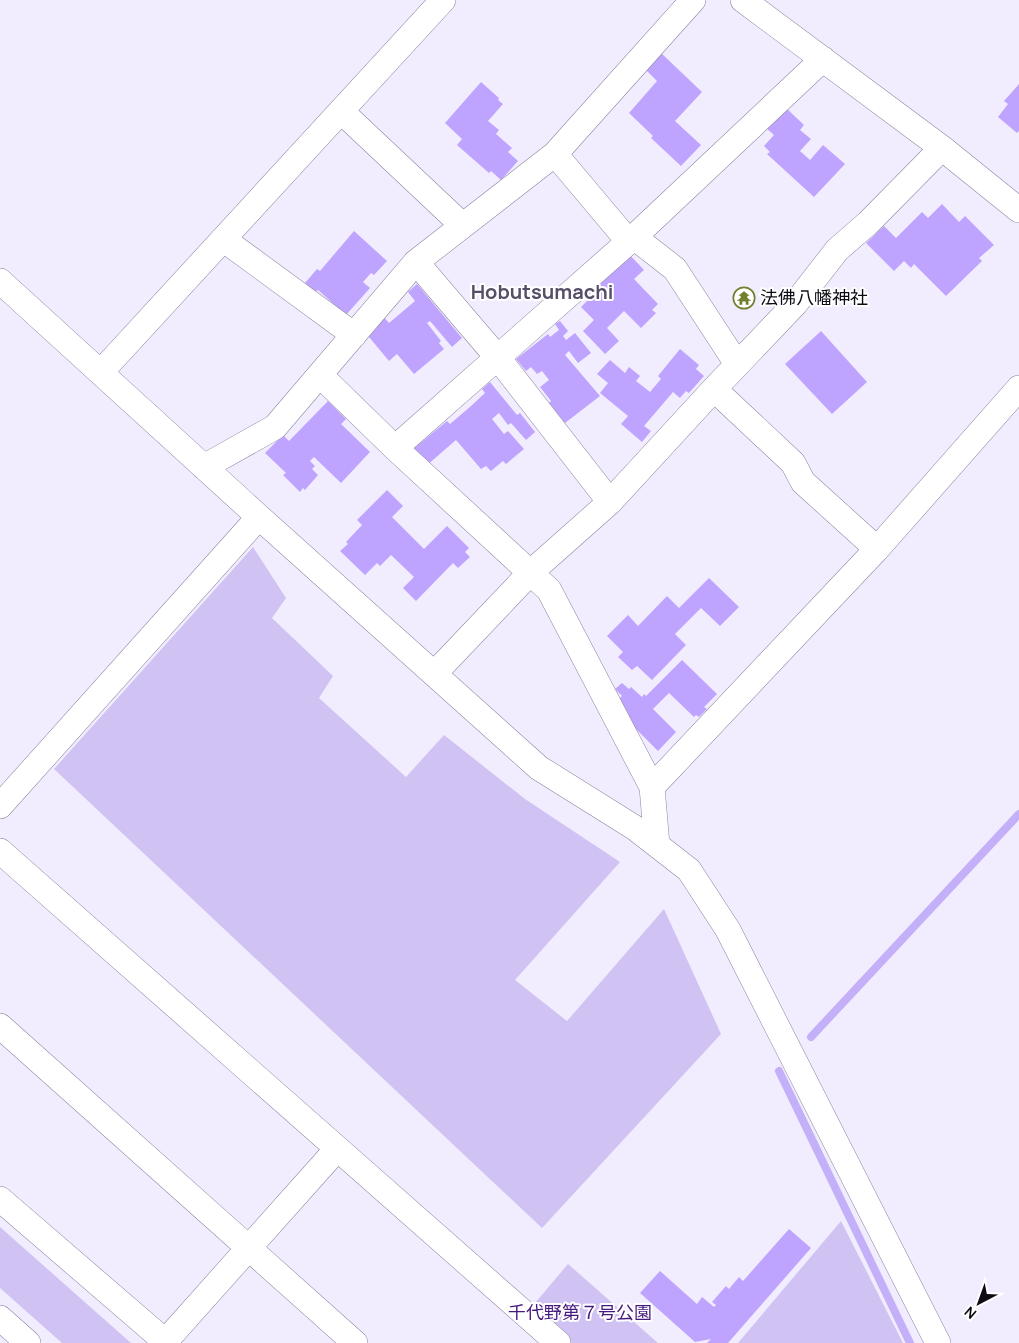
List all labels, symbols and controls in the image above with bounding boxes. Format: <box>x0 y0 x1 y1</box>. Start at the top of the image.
district label: Hobutsumachi <box>471 278 613 305</box>
place label: 法佛八幡神社 <box>760 285 868 309</box>
temple icon: 法佛八幡神社 <box>732 286 756 310</box>
north arrow <box>954 1278 1004 1328</box>
park label: 千代野第７号公園 <box>508 1300 652 1324</box>
text: N <box>960 1303 980 1324</box>

